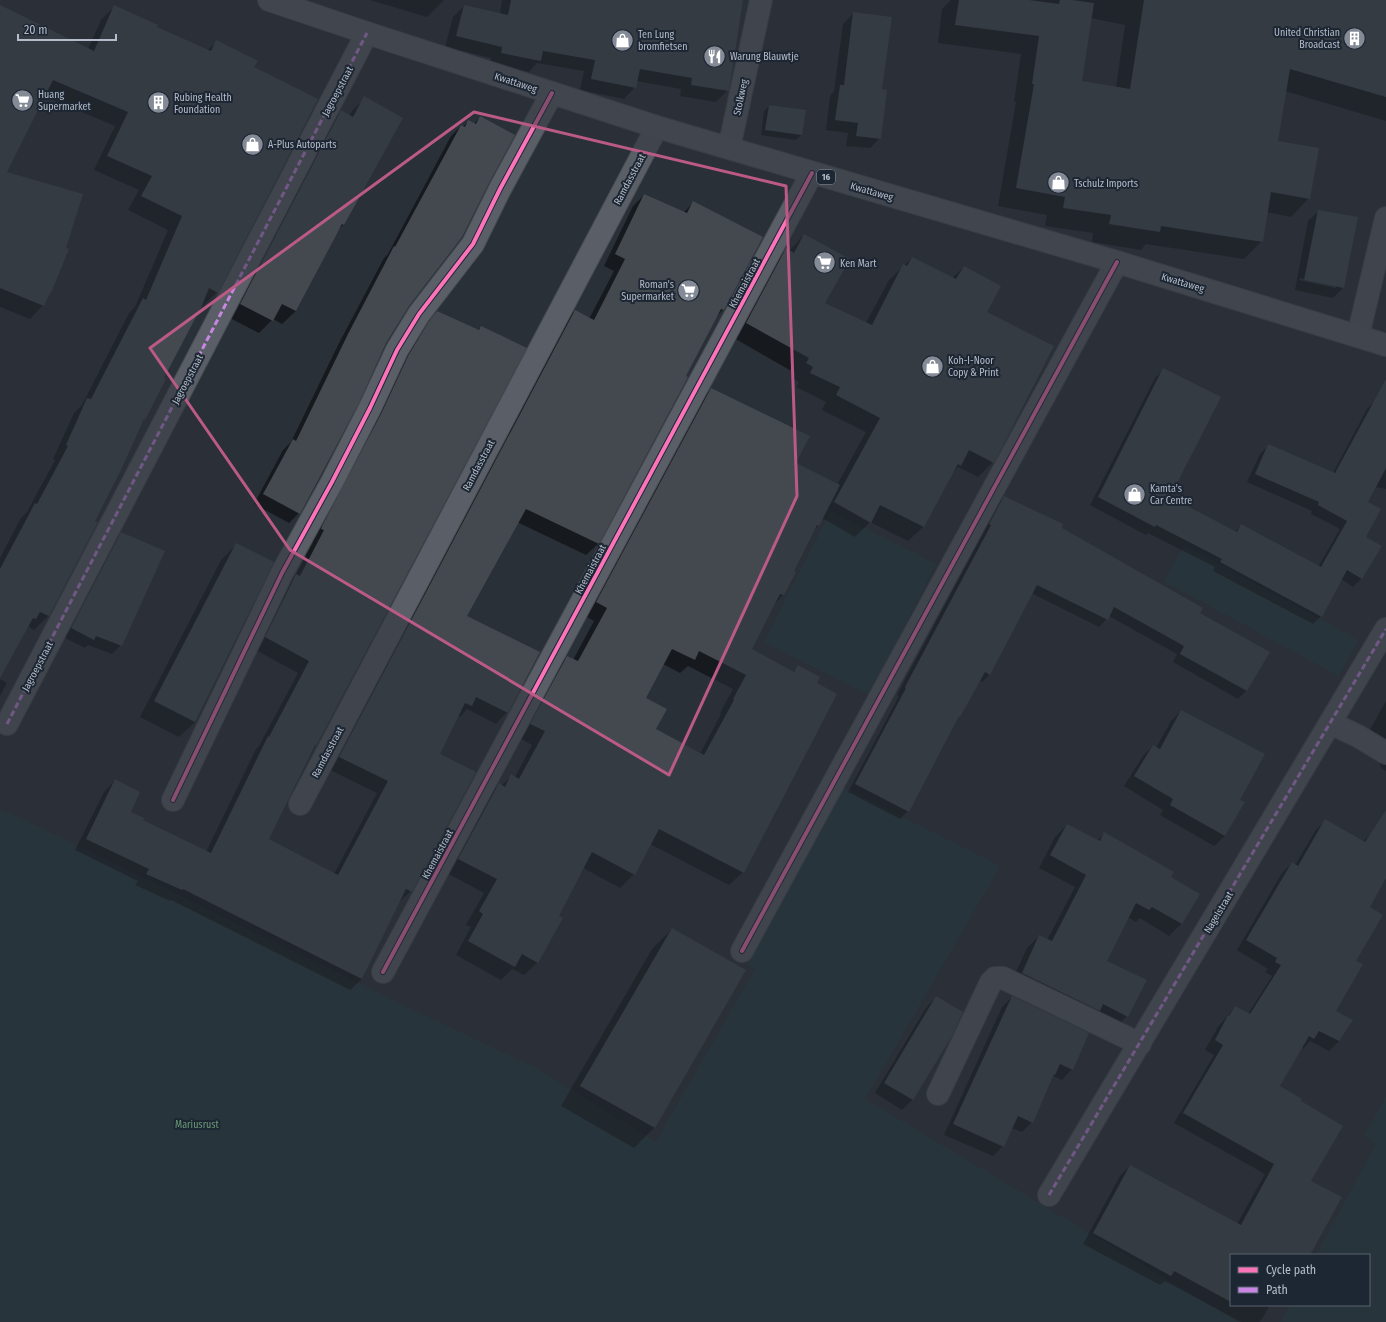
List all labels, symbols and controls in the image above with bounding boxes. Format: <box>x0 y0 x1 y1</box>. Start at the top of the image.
scale bar <box>18 16 116 42</box>
text: 20 m <box>24 23 48 37</box>
building icon: United Christian Broadcast <box>1342 25 1368 51</box>
shop icon: Ten Lung bromfietsen <box>609 27 635 53</box>
place label: United Christian Broadcast <box>1274 27 1341 51</box>
place label: Ten Lung bromfietsen <box>638 29 687 53</box>
restaurant icon: Warung Blauwtje <box>702 43 728 69</box>
place label: Warung Blauwtje <box>730 51 799 63</box>
street label: Jagroepstraat <box>320 64 356 118</box>
street label: Kwattaweg <box>493 70 539 96</box>
street label: Stolkweg <box>731 78 751 116</box>
supermarket icon: Huang Supermarket <box>9 87 35 113</box>
place label: Huang Supermarket <box>38 89 92 113</box>
building icon: Rubing Health Foundation <box>146 90 172 116</box>
place label: Rubing Health Foundation <box>174 92 232 116</box>
shop icon: A-Plus Autoparts <box>239 131 265 157</box>
place label: A-Plus Autoparts <box>268 139 337 151</box>
street label: Ramdasstraat <box>611 151 649 207</box>
road number: 16 <box>817 170 835 184</box>
shop icon: Tschulz Imports <box>1045 170 1071 196</box>
place label: Tschulz Imports <box>1074 178 1138 190</box>
street label: Kwattaweg <box>849 180 895 204</box>
supermarket icon: Ken Mart <box>812 250 838 276</box>
street label: Khemaistraat <box>727 256 763 310</box>
place label: Ken Mart <box>840 258 877 270</box>
street label: Kwattaweg <box>1160 271 1206 295</box>
supermarket icon: Roman's Supermarket <box>676 277 702 303</box>
place label: Roman's Supermarket <box>621 279 675 303</box>
street label: Jagroepstraat <box>170 352 206 406</box>
shop icon: Koh-I-Noor Copy & Print <box>920 353 946 379</box>
place label: Koh-I-Noor Copy & Print <box>948 355 1000 379</box>
street label: Ramdasstraat <box>460 437 498 493</box>
shop icon: Kamta's Car Centre <box>1122 481 1148 507</box>
place label: Kamta's Car Centre <box>1150 483 1192 507</box>
street label: Khemaistraat <box>573 542 609 596</box>
street label: Jagroepstraat <box>20 639 56 693</box>
street label: Ramdasstraat <box>309 724 347 780</box>
street label: Khemaistraat <box>420 827 456 881</box>
street label: Nagelstraat <box>1202 889 1236 936</box>
park label: Mariusrust <box>175 1119 220 1131</box>
legend <box>1230 1254 1370 1306</box>
text: Cycle path <box>1266 1263 1316 1277</box>
text: Path <box>1266 1283 1288 1297</box>

